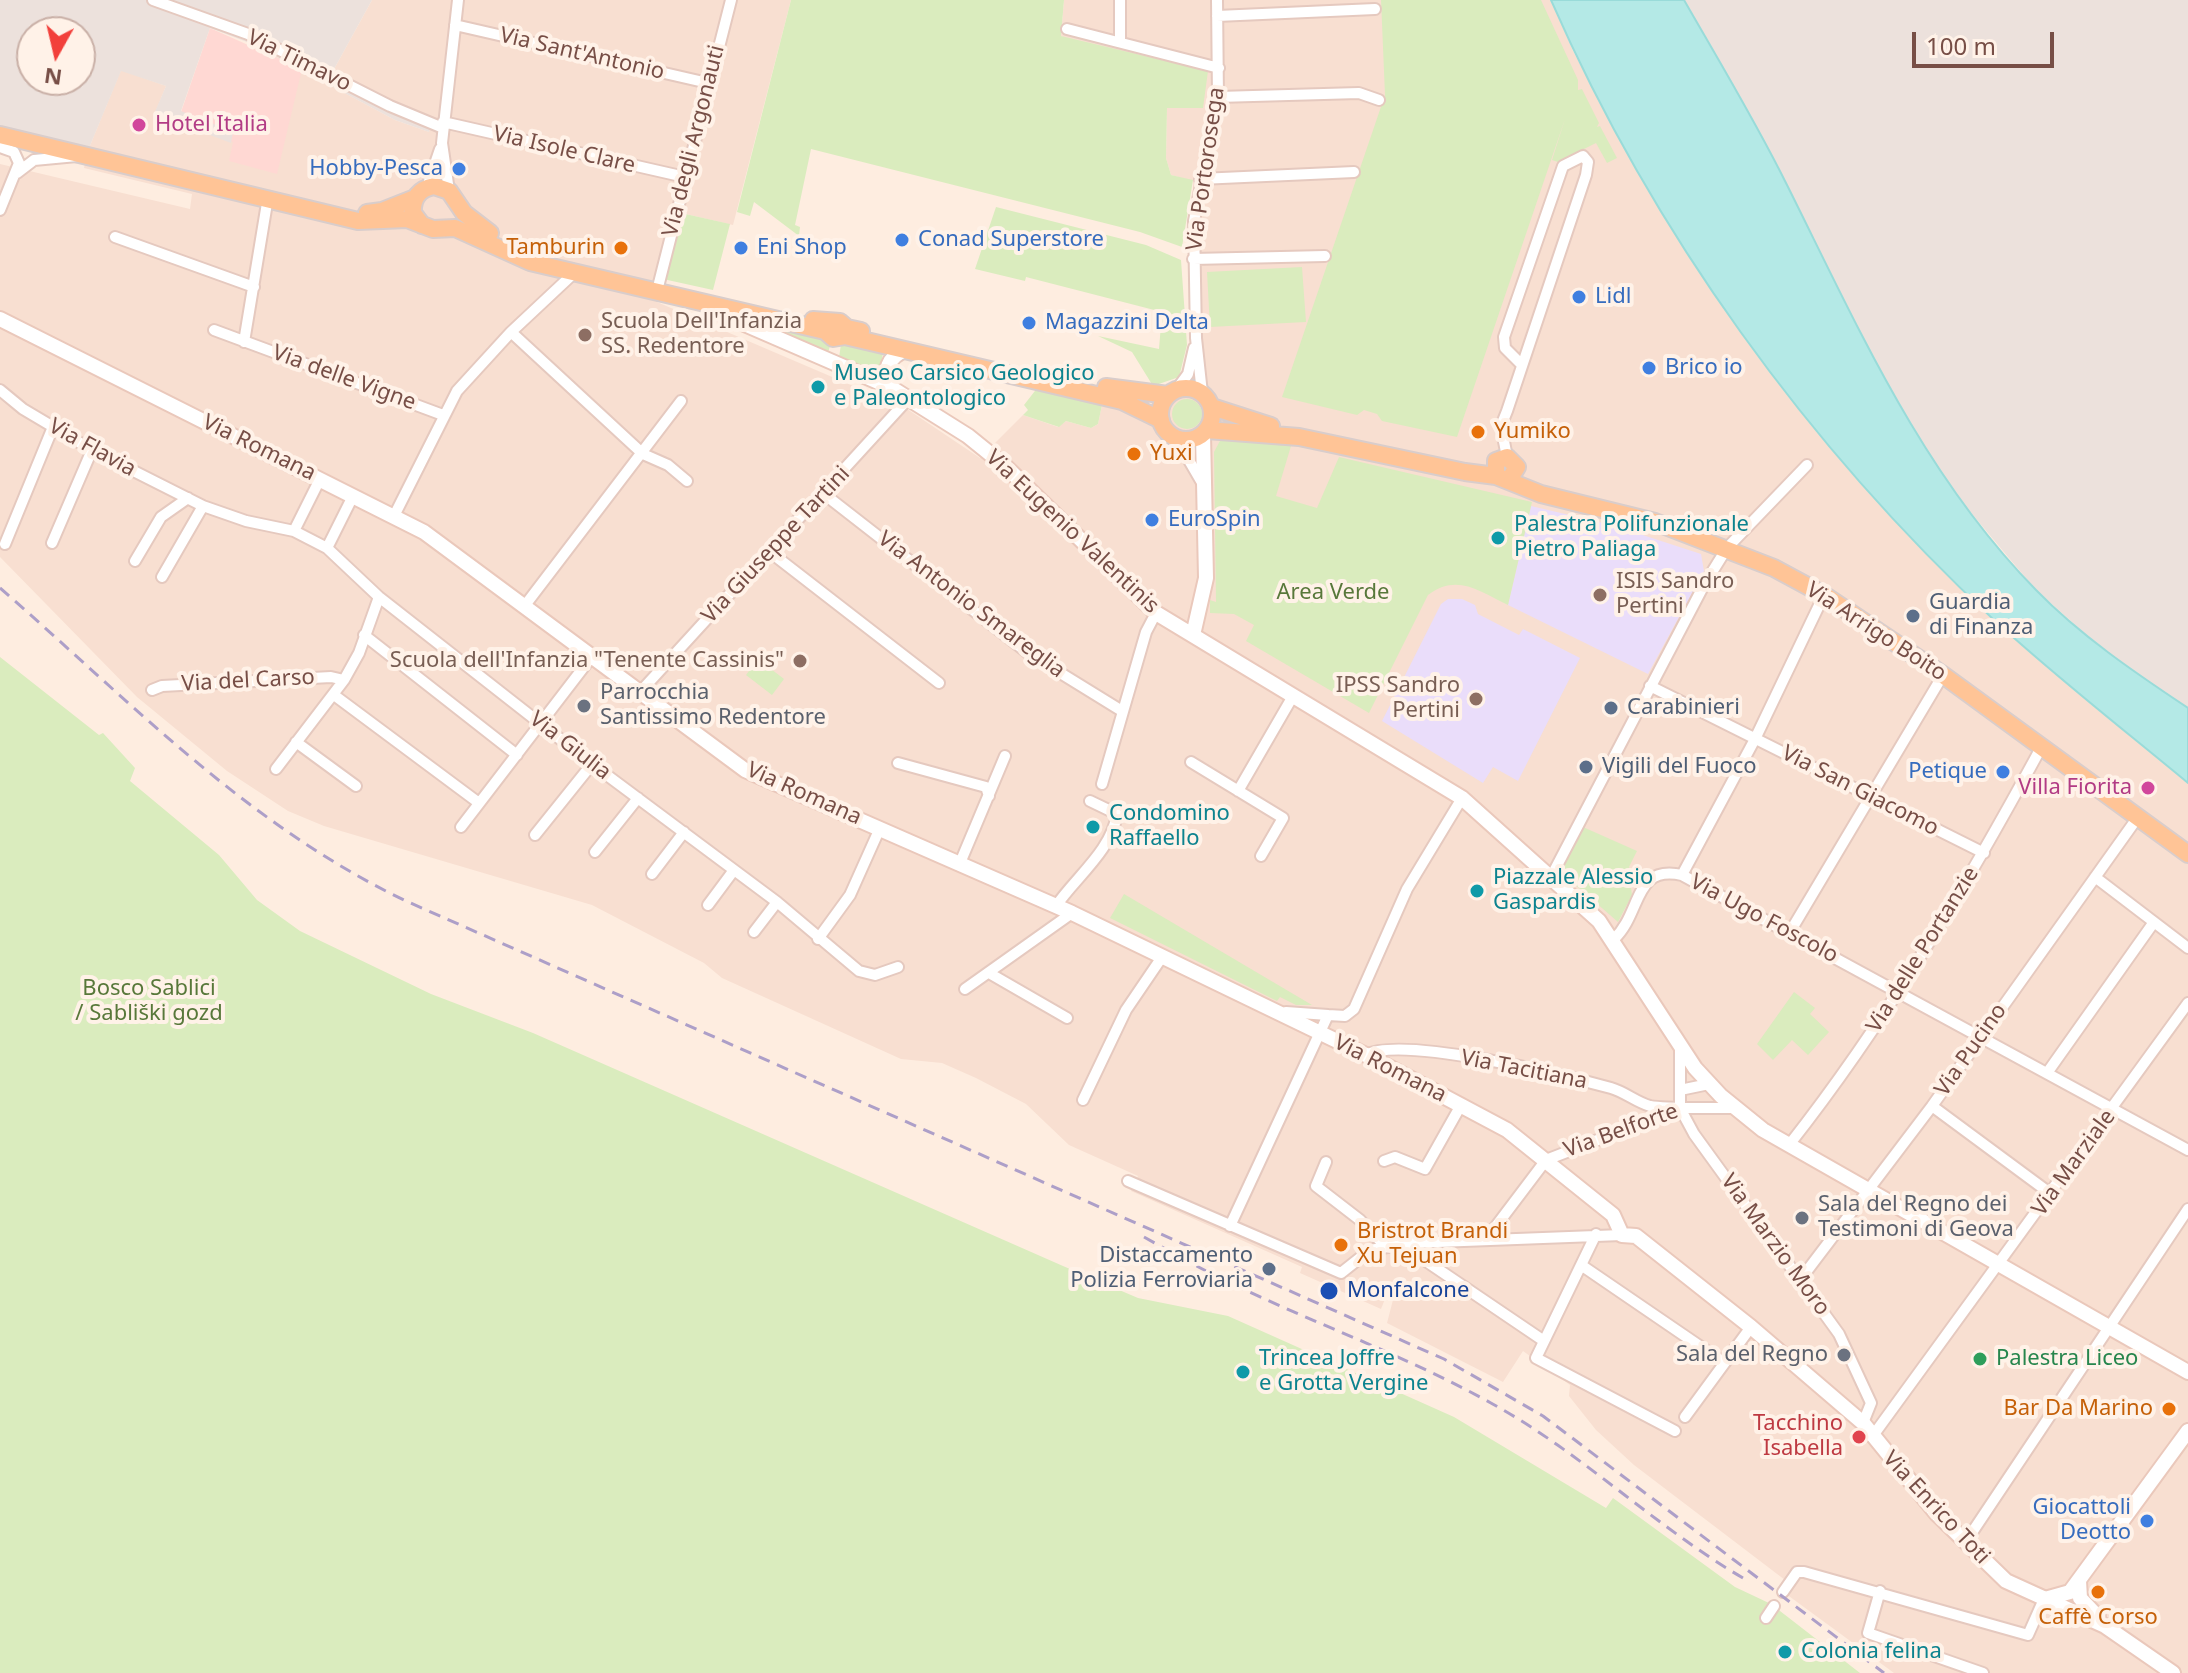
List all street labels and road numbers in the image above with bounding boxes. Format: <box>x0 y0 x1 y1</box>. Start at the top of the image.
street label: Via Sant'Antonio <box>497 22 667 86</box>
street label: Via Timavo <box>243 25 355 97</box>
street label: Via degli Argonauti <box>657 43 731 239</box>
street label: Via Portorosega <box>1181 86 1231 252</box>
street label: Via Isole Clare <box>490 121 638 179</box>
street label: Via delle Vigne <box>269 340 419 416</box>
street label: Via Romana <box>198 409 320 487</box>
street label: Via Flavia <box>44 413 140 483</box>
street label: Via Eugenio Valentinis <box>980 445 1164 619</box>
street label: Via Giuseppe Tartini <box>696 461 856 629</box>
street label: Via Antonio Smareglia <box>872 526 1070 684</box>
street label: Via Arrigo Boito <box>1801 577 1951 687</box>
street label: Via del Carso <box>181 664 315 698</box>
street label: Via Giulia <box>524 706 616 786</box>
street label: Via San Giacomo <box>1777 740 1943 842</box>
street label: Via Romana <box>743 757 865 831</box>
street label: Via delle Portanzie <box>1861 862 1985 1038</box>
street label: Via Ugo Foscolo <box>1686 869 1842 969</box>
street label: Via Pucino <box>1930 999 2012 1101</box>
street label: Via Romana <box>1329 1029 1451 1109</box>
street label: Via Tacitiana <box>1459 1045 1589 1095</box>
street label: Via Belforte <box>1560 1098 1682 1164</box>
street label: Via Marziale <box>2027 1105 2121 1221</box>
street label: Via Marzio Moro <box>1715 1169 1835 1321</box>
street label: Via Enrico Toti <box>1877 1446 1995 1570</box>

